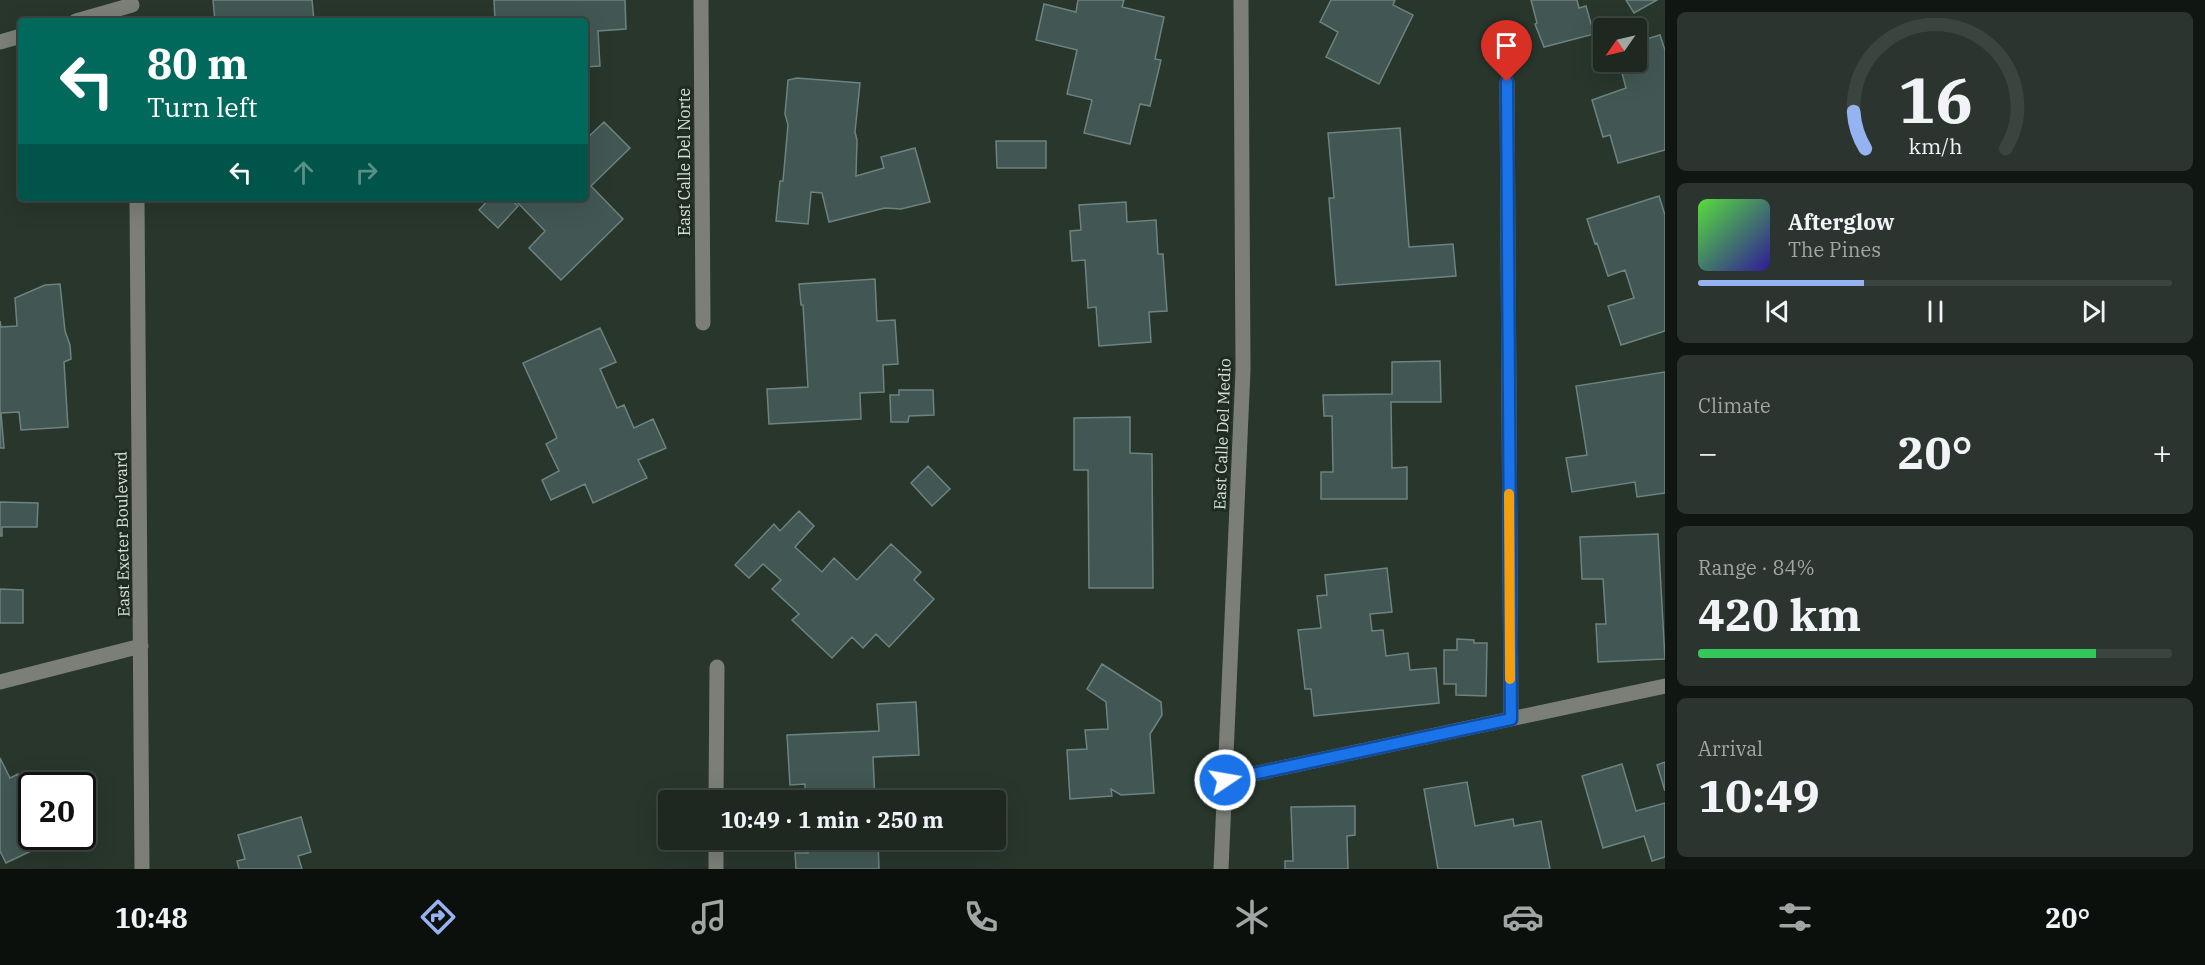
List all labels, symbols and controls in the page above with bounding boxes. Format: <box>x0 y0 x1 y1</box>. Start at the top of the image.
north arrow <box>1593 18 1647 72</box>
map controls <box>1593 18 1647 72</box>
pin <box>1481 20 1532 82</box>
icon: arrive <box>1490 29 1523 62</box>
text: 80 m <box>147 36 248 91</box>
icon: left <box>48 42 126 120</box>
text: 16 <box>1898 59 1972 140</box>
street label: East Calle Del Norte <box>674 88 694 236</box>
text: Turn left <box>147 89 258 124</box>
text: km/h <box>1908 132 1962 160</box>
icon: left <box>224 156 257 189</box>
icon: ahead <box>287 156 320 189</box>
icon: right <box>350 156 383 189</box>
text: Afterglow <box>1788 207 1895 236</box>
text: The Pines <box>1788 236 1881 263</box>
icon: previous <box>1761 295 1794 328</box>
icon: pause <box>1919 295 1952 328</box>
icon: next <box>2077 295 2110 328</box>
street label: East Calle Del Medio <box>1209 358 1235 510</box>
text: Climate <box>1698 392 1771 419</box>
text: 20° <box>1897 423 1973 481</box>
text: − <box>1698 431 1718 474</box>
text: + <box>2152 431 2172 474</box>
street label: East Exeter Boulevard <box>111 451 133 617</box>
text: Range · 84% <box>1698 554 1815 581</box>
text: 420 km <box>1698 585 1861 643</box>
text: Arrival <box>1698 735 1763 762</box>
position arrow <box>1193 748 1257 812</box>
text: 10:49 <box>1698 766 1820 824</box>
speed limit sign: 20 <box>18 772 96 850</box>
text: 10:49 · 1 min · 250 m <box>720 805 944 834</box>
icon: directions <box>417 896 459 938</box>
icon: music <box>688 896 730 938</box>
icon: phone <box>960 896 1002 938</box>
icon: climate <box>1231 896 1273 938</box>
icon: car <box>1502 896 1544 938</box>
icon: filters <box>1774 896 1816 938</box>
text: 10:48 <box>115 900 188 935</box>
text: 20° <box>2045 900 2090 935</box>

